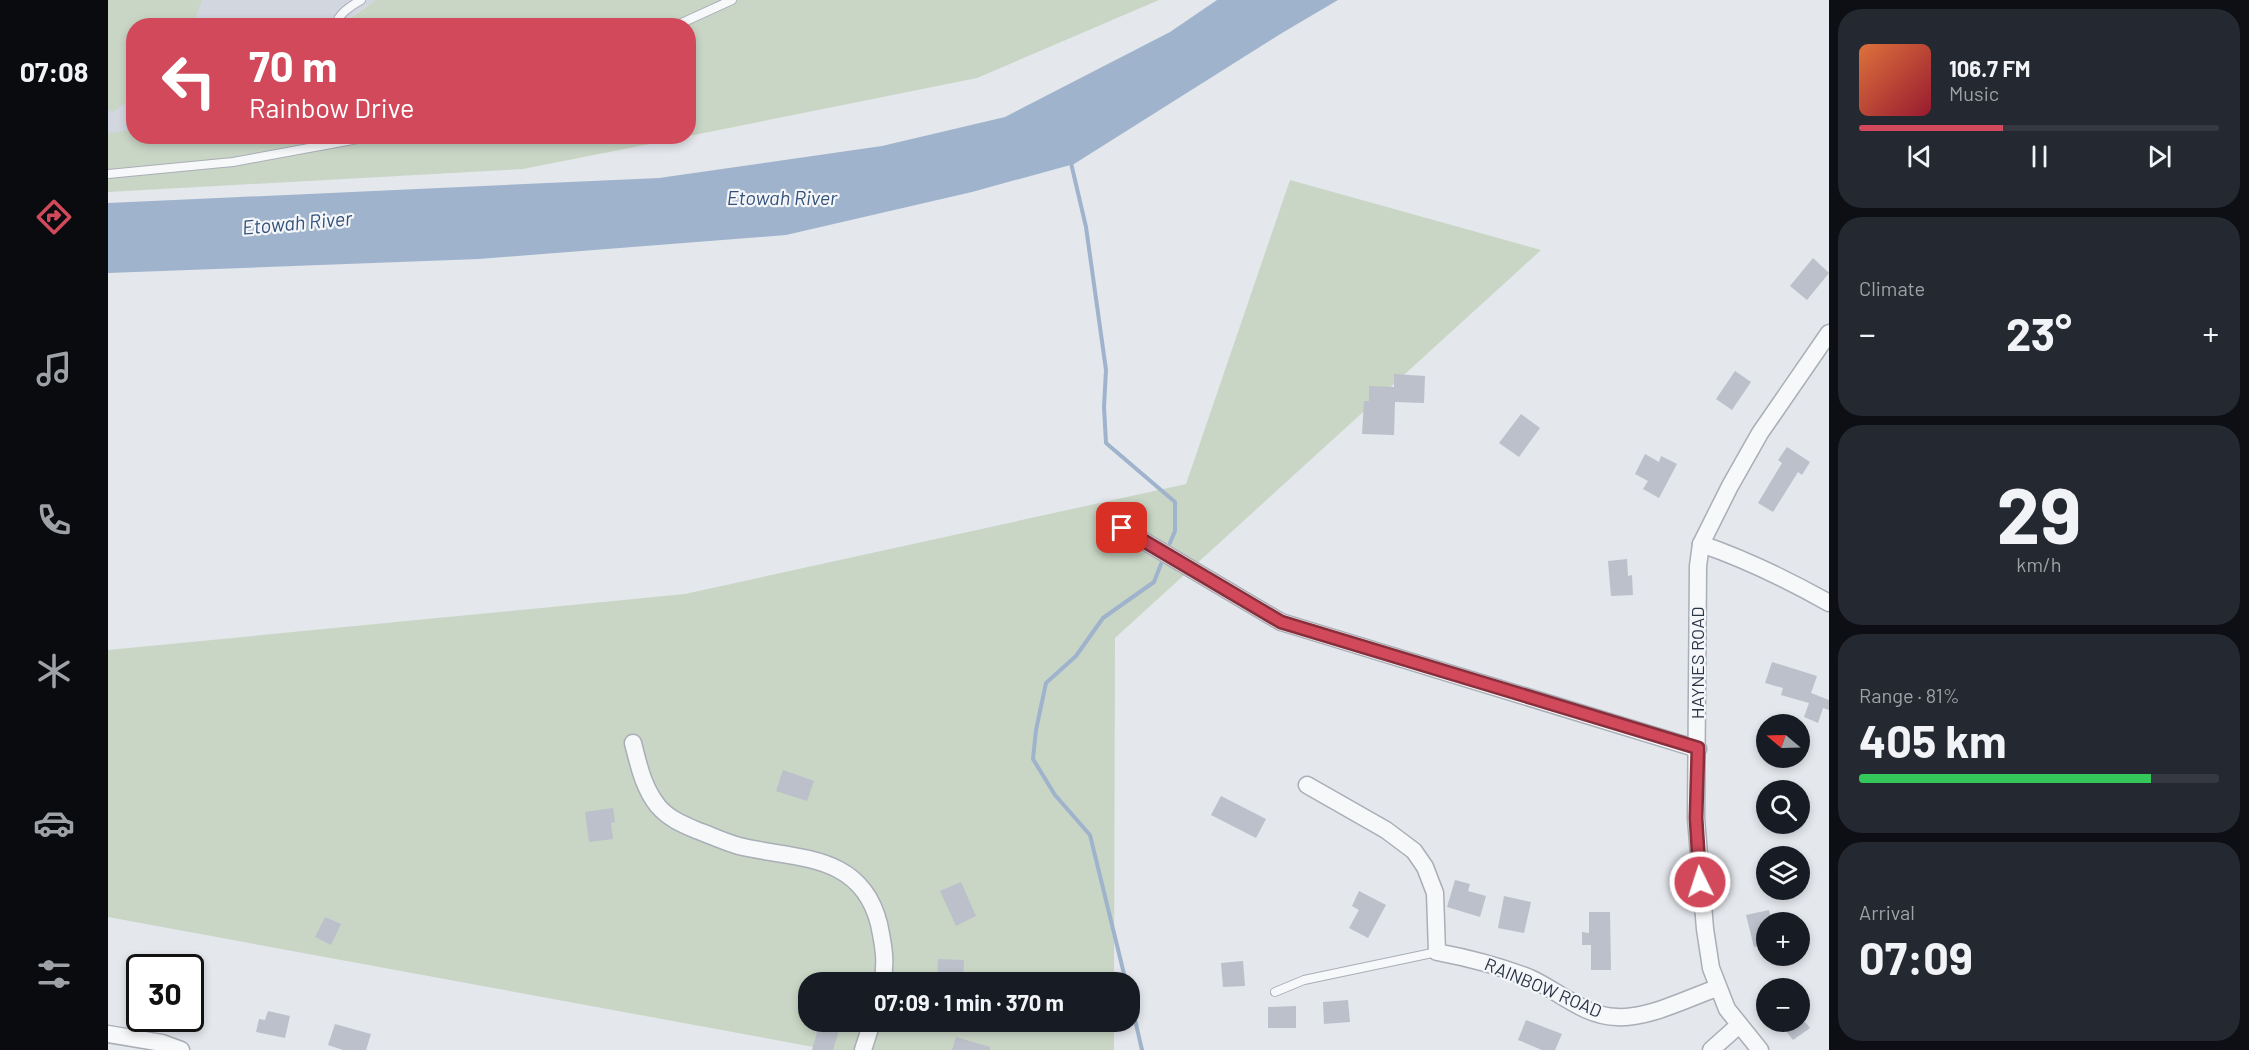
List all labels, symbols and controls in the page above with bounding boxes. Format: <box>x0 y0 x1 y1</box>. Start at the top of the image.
text: 70 m <box>249 40 337 90</box>
icon: left <box>150 42 228 120</box>
text: 07:08 <box>20 55 88 87</box>
text: 106.7 FM <box>1949 55 2030 81</box>
text: Music <box>1949 81 1999 105</box>
text: Rainbow Drive <box>249 91 414 123</box>
icon: previous <box>1903 140 1936 173</box>
icon: pause <box>2023 140 2056 173</box>
icon: next <box>2143 140 2176 173</box>
water label: Etowah River <box>727 185 838 209</box>
icon: directions <box>33 196 75 238</box>
water label: Etowah River <box>241 205 354 239</box>
text: Climate <box>1859 276 1925 300</box>
text: 23° <box>2006 306 2072 360</box>
text: − <box>1859 313 1876 353</box>
text: + <box>2202 313 2219 353</box>
icon: music <box>33 348 75 390</box>
text: 29 <box>1996 466 2082 560</box>
icon: phone <box>33 499 75 541</box>
pin <box>1096 502 1147 553</box>
icon: arrive <box>1105 511 1138 544</box>
text: km/h <box>2016 552 2062 576</box>
street label: HAYNES ROAD <box>1686 607 1708 719</box>
icon: climate <box>33 650 75 692</box>
text: Range · 81% <box>1859 683 1960 707</box>
text: 405 km <box>1859 713 2007 767</box>
north arrow <box>1756 714 1810 768</box>
map controls <box>1756 714 1810 1032</box>
button: search <box>1756 780 1810 834</box>
icon: car <box>33 802 75 844</box>
button: layers <box>1756 846 1810 900</box>
position arrow <box>1668 850 1732 914</box>
text: Arrival <box>1859 900 1915 924</box>
button: + <box>1756 912 1810 966</box>
text: 07:09 <box>1859 930 1973 984</box>
icon: filters <box>33 953 75 995</box>
street label: RAINBOW ROAD <box>1481 953 1605 1022</box>
speed limit sign: 30 <box>126 954 204 1032</box>
button: − <box>1756 978 1810 1032</box>
text: 07:09 · 1 min · 370 m <box>874 989 1064 1015</box>

